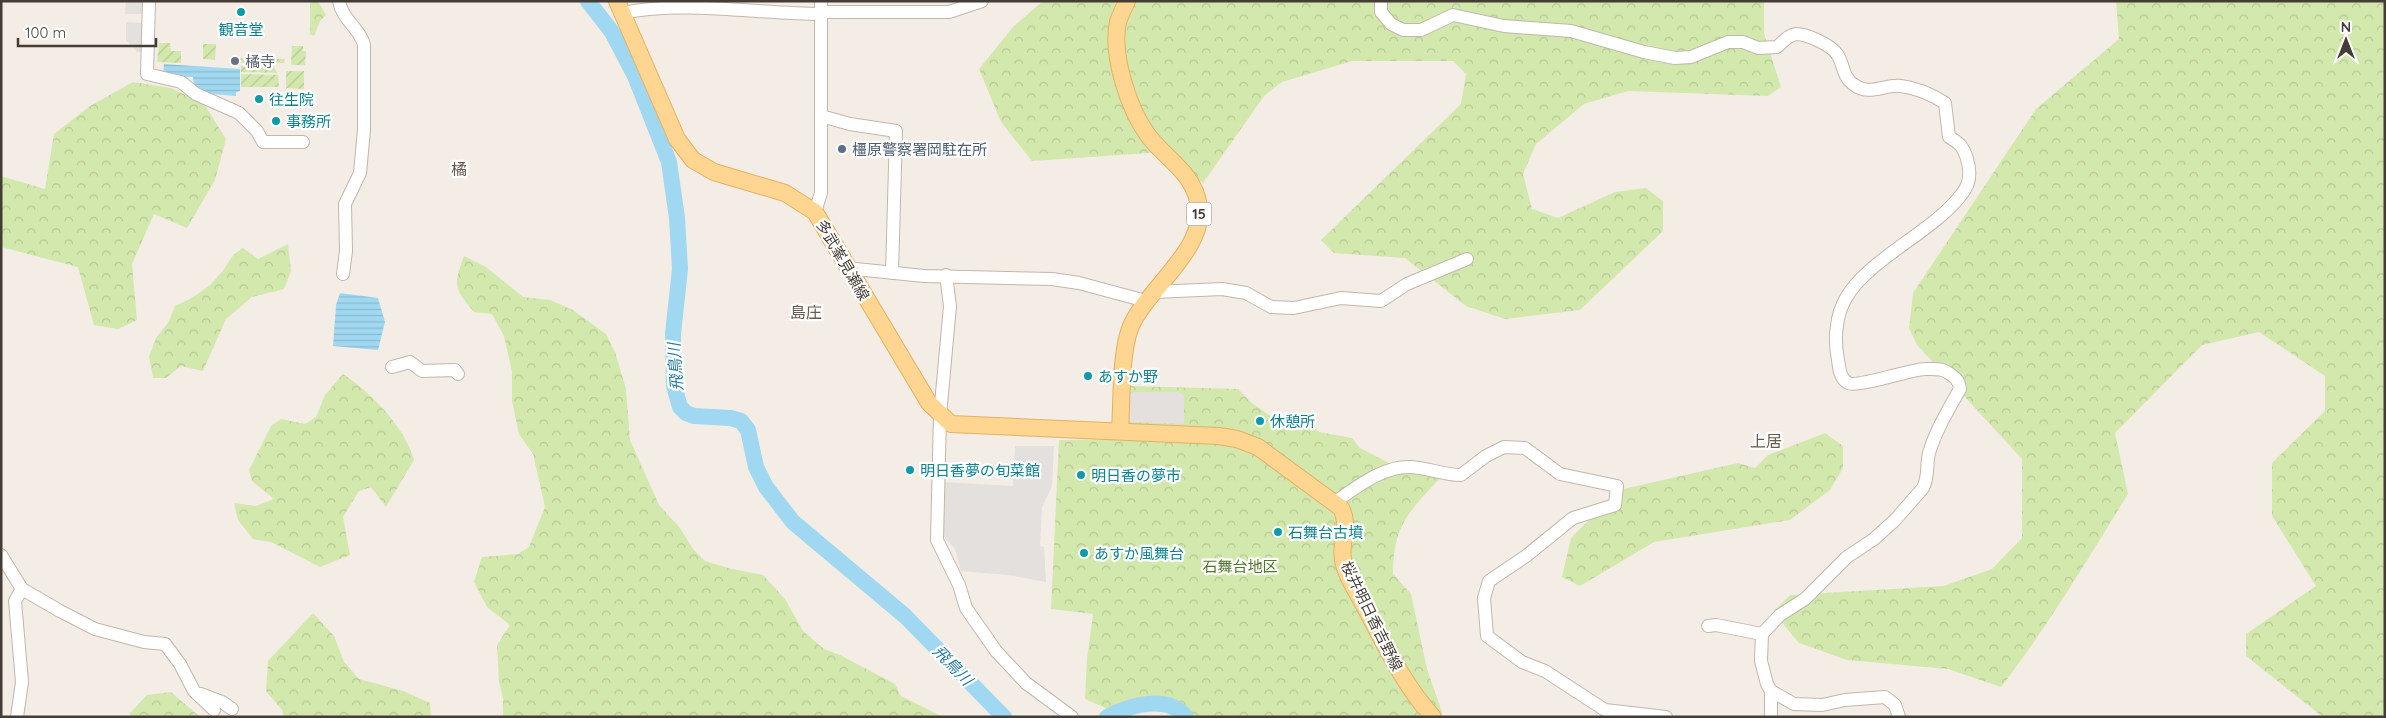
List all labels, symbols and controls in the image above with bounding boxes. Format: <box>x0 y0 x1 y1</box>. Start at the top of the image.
marker: 観音堂 <box>235 6 247 18</box>
scale bar <box>18 15 155 47</box>
north arrow <box>2321 15 2371 65</box>
text: N <box>2341 18 2351 36</box>
place label: 観音堂 <box>218 20 264 39</box>
text: 100 m <box>25 23 66 42</box>
place label: 橘寺 <box>245 52 275 71</box>
marker: 橘寺 <box>229 55 241 67</box>
place label: 往生院 <box>269 90 314 109</box>
marker: 往生院 <box>253 93 265 105</box>
place label: 事務所 <box>286 112 331 131</box>
marker: 事務所 <box>270 115 282 127</box>
place label: 橿原警察署岡駐在所 <box>852 140 987 159</box>
marker: 橿原警察署岡駐在所 <box>836 143 848 155</box>
district label: 橘 <box>451 159 467 179</box>
road number: 15 <box>1186 202 1212 225</box>
street label: 多武峯見瀬線 <box>812 216 874 304</box>
district label: 島庄 <box>790 302 822 322</box>
water label: 飛鳥川 <box>663 340 687 392</box>
place label: あすか野 <box>1098 367 1158 386</box>
marker: あすか野 <box>1082 370 1094 382</box>
place label: 休憩所 <box>1270 412 1315 431</box>
marker: 休憩所 <box>1254 415 1266 427</box>
district label: 上居 <box>1750 431 1782 451</box>
place label: 明日香夢の旬菜館 <box>920 461 1040 480</box>
marker: 明日香夢の旬菜館 <box>904 464 916 476</box>
place label: 明日香の夢市 <box>1091 466 1181 485</box>
marker: 明日香の夢市 <box>1075 469 1087 481</box>
place label: 石舞台古墳 <box>1288 523 1363 542</box>
marker: 石舞台古墳 <box>1272 526 1284 538</box>
place label: あすか風舞台 <box>1094 544 1184 563</box>
marker: あすか風舞台 <box>1078 547 1090 559</box>
park label: 石舞台地区 <box>1202 557 1278 576</box>
street label: 桜井明日香吉野線 <box>1337 558 1407 674</box>
water label: 飛鳥川 <box>929 641 978 691</box>

